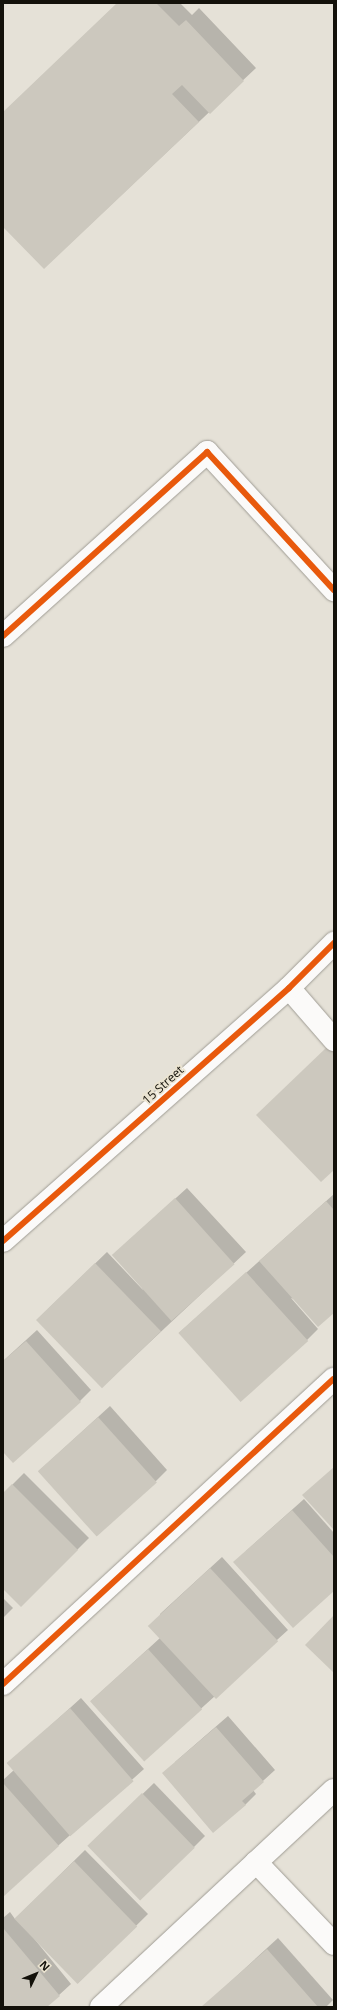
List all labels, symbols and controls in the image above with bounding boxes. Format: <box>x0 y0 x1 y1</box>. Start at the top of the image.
street label: 15 Street <box>139 1063 187 1107</box>
north arrow <box>16 1954 56 1994</box>
text: N <box>37 1957 54 1974</box>

